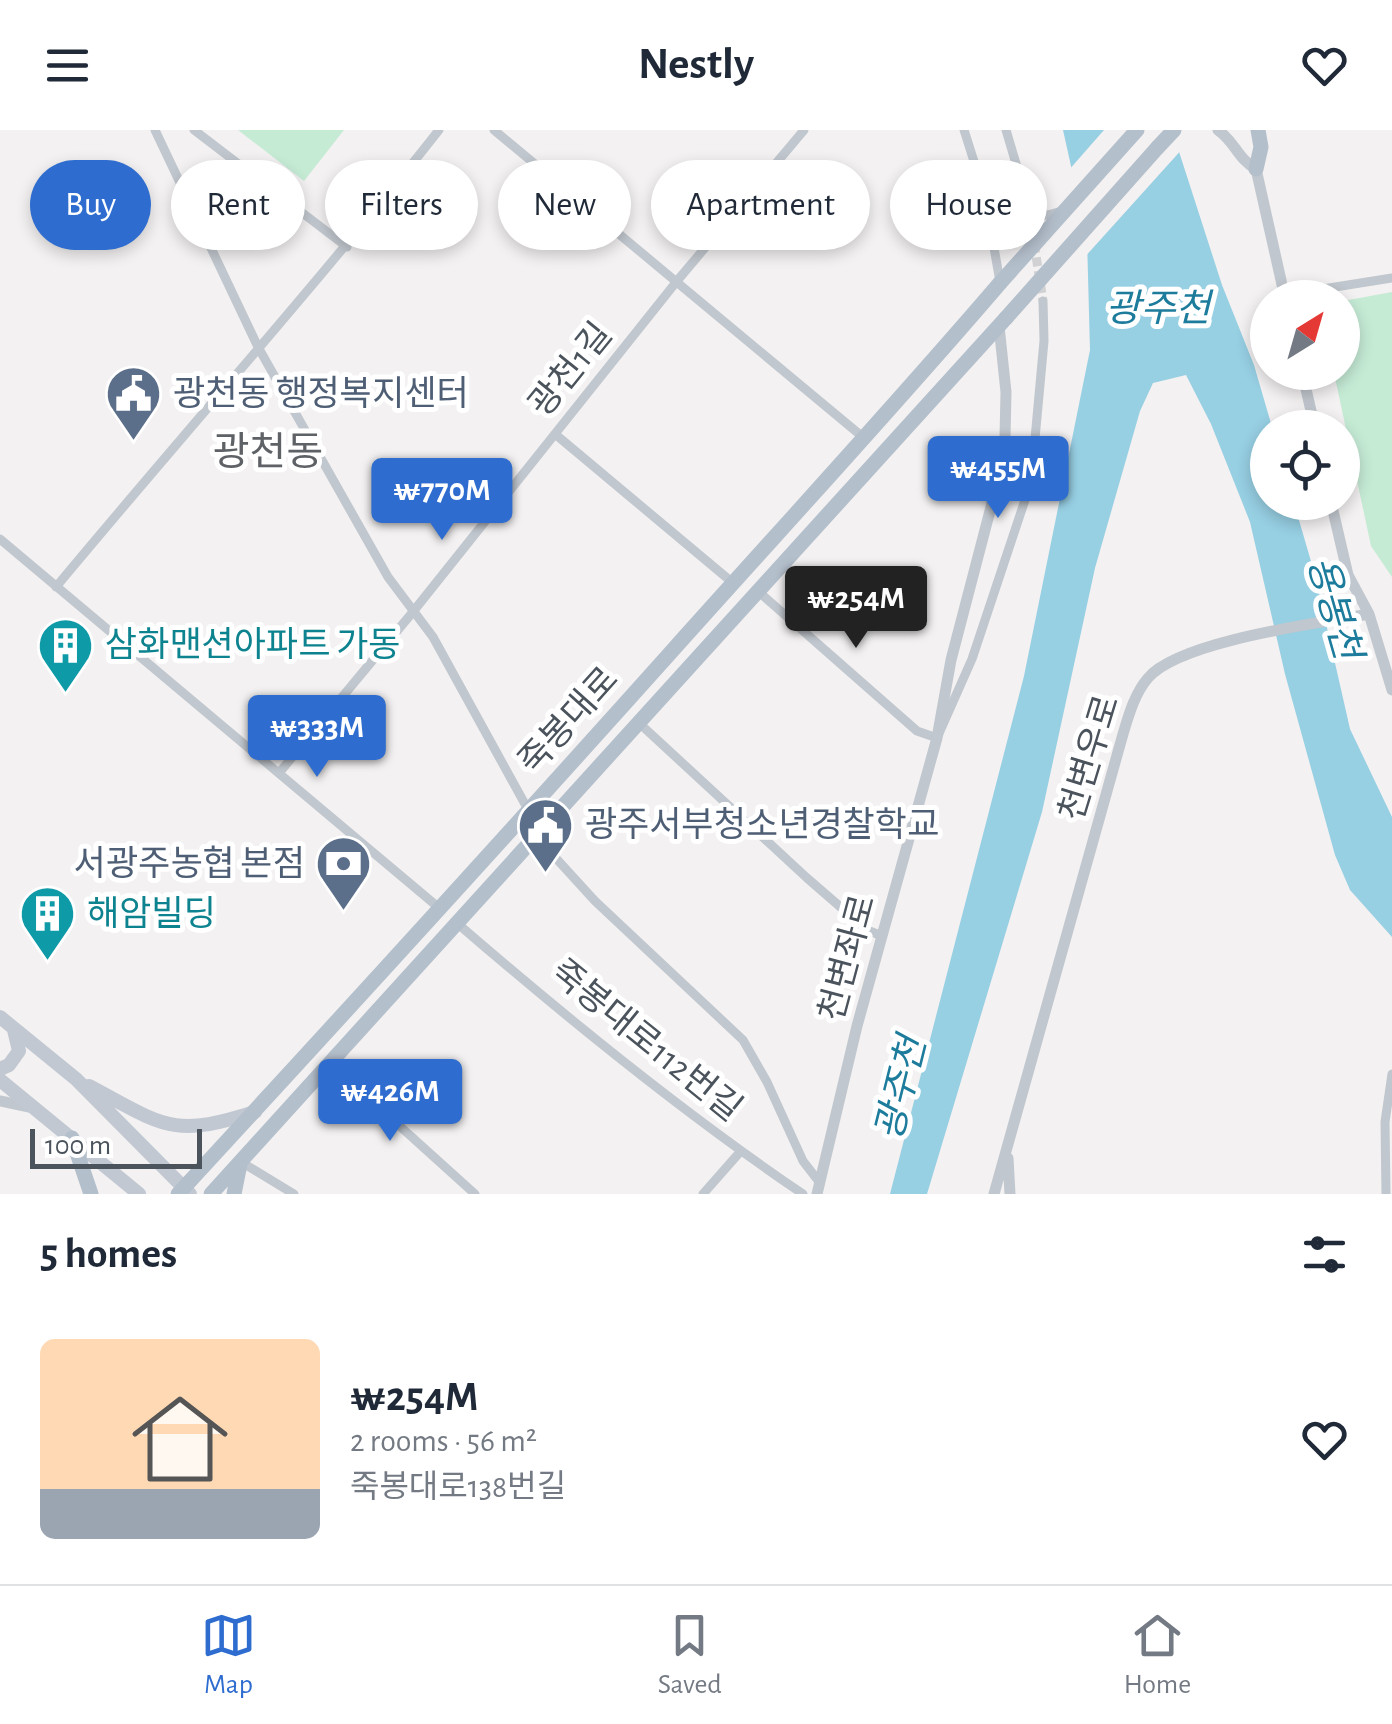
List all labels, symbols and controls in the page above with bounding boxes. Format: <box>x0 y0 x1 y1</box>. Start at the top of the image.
icon: menu <box>40 38 95 93</box>
icon: heart <box>1297 38 1352 93</box>
text: Nestly <box>638 42 754 87</box>
chip: Buy <box>30 160 151 250</box>
chip: Rent <box>171 160 305 250</box>
chip: Filters <box>325 160 478 250</box>
chip: New <box>498 160 631 250</box>
chip: Apartment <box>651 160 870 250</box>
chip: House <box>890 160 1047 250</box>
north arrow <box>1250 280 1360 390</box>
map controls <box>1250 280 1360 520</box>
water label: 광주천 <box>1106 289 1214 329</box>
street label: 광천1길 <box>522 316 619 423</box>
public building icon: 광천동 행정복지센터 <box>104 364 164 443</box>
place label: 광천동 행정복지센터 <box>173 375 469 412</box>
button: locate <box>1250 410 1360 520</box>
district label: 광천동 <box>213 432 323 473</box>
pin: ₩455M <box>928 436 1068 521</box>
text: ₩455M <box>950 452 1046 484</box>
pin: ₩770M <box>372 458 512 543</box>
text: ₩770M <box>393 474 491 506</box>
water label: 용봉천 <box>1300 552 1369 668</box>
pin: ₩254M <box>786 566 926 651</box>
text: ₩254M <box>807 582 905 614</box>
building icon: 삼화맨션아파트 가동 <box>36 615 96 694</box>
place label: 삼화맨션아파트 가동 <box>105 627 401 663</box>
street label: 죽봉대로 <box>512 661 625 781</box>
street label: 천변우로 <box>1053 691 1126 825</box>
pin: ₩333M <box>247 695 387 780</box>
text: ₩333M <box>270 711 364 743</box>
public building icon: 광주서부청소년경찰학교 <box>516 795 576 874</box>
place label: 광주서부청소년경찰학교 <box>585 806 939 843</box>
bank icon: 서광주농협 본점 <box>314 834 374 913</box>
place label: 서광주농협 본점 <box>74 845 305 882</box>
building icon: 해암빌딩 <box>18 884 78 963</box>
street label: 천변좌로 <box>812 891 882 1025</box>
place label: 해암빌딩 <box>87 896 216 932</box>
street label: 죽봉대로112번길 <box>544 953 748 1128</box>
water label: 광주천 <box>869 1029 934 1144</box>
pin: ₩426M <box>320 1059 460 1144</box>
text: ₩426M <box>340 1075 440 1107</box>
scale bar <box>30 1124 202 1168</box>
text: 100 m <box>45 1132 111 1160</box>
icon: filters <box>1297 1227 1352 1282</box>
text: 5 homes <box>40 1233 177 1275</box>
text: ₩254M <box>350 1376 479 1418</box>
icon: home <box>120 1379 240 1499</box>
icon: heart <box>1297 1412 1352 1467</box>
text: 2 rooms · 56 m² <box>350 1425 537 1457</box>
text: 죽봉대로138번길 <box>350 1471 566 1503</box>
tab: Map <box>201 1608 256 1702</box>
tab: Saved <box>658 1608 722 1702</box>
tab: Home <box>1124 1608 1191 1702</box>

